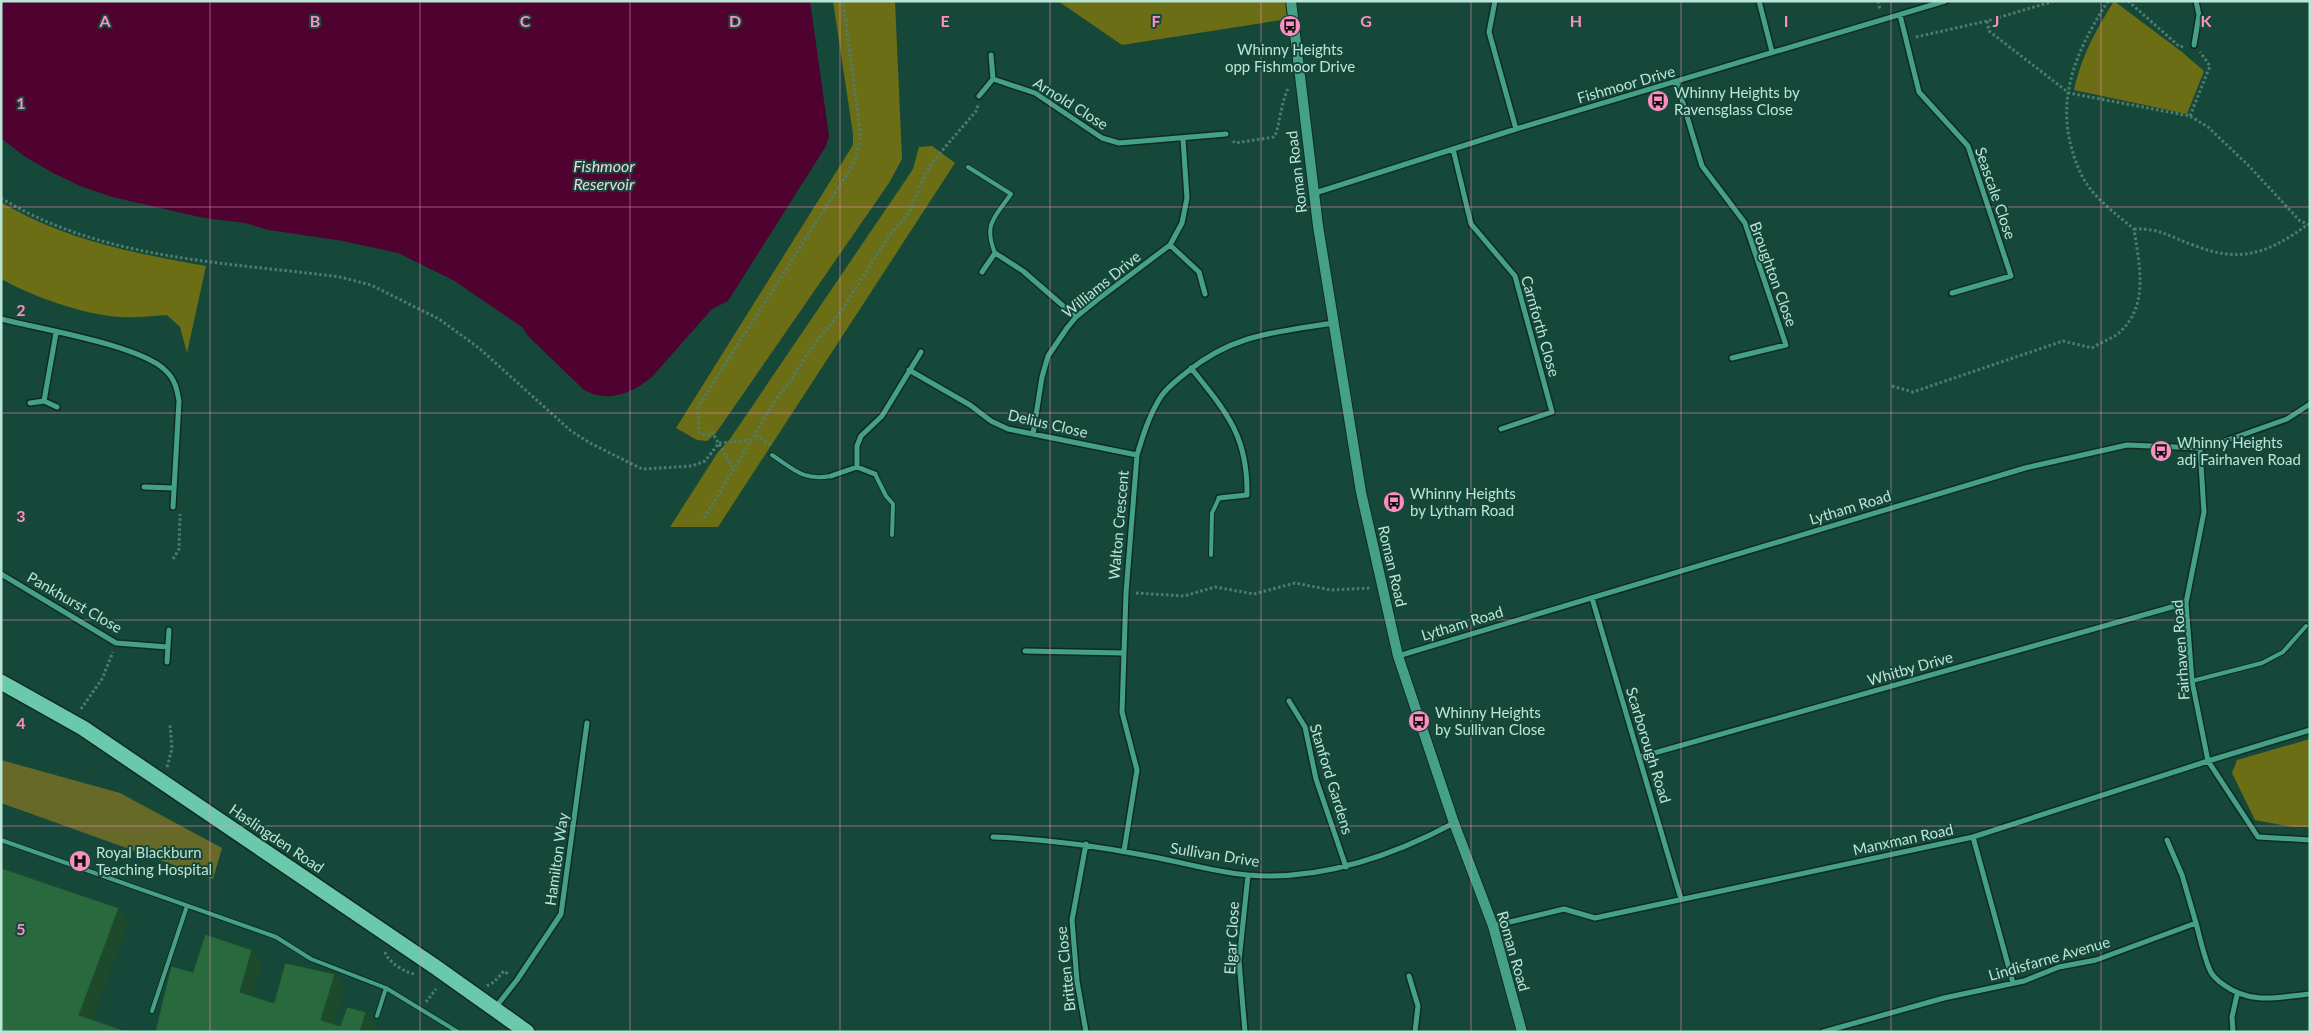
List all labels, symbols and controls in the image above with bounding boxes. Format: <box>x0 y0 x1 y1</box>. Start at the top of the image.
text: A <box>98 11 111 30</box>
text: B <box>310 11 320 30</box>
text: C <box>520 11 531 30</box>
text: D <box>729 11 741 30</box>
text: E <box>940 11 950 30</box>
text: F <box>1151 11 1161 30</box>
text: G <box>1360 11 1372 30</box>
text: H <box>1570 11 1582 30</box>
text: I <box>1784 11 1788 30</box>
text: J <box>1993 11 1999 30</box>
text: K <box>2201 11 2213 30</box>
bus stop icon: Whinny Heights opp Fishmoor Drive <box>1278 14 1302 38</box>
place label: Whinny Heights opp Fishmoor Drive <box>1225 40 1355 75</box>
street label: Fishmoor Drive <box>1575 61 1677 107</box>
street label: Arnold Close <box>1030 73 1112 133</box>
place label: Whinny Heights by Ravensglass Close <box>1674 83 1800 118</box>
bus stop icon: Whinny Heights by Ravensglass Close <box>1646 89 1670 113</box>
text: 1 <box>16 93 26 112</box>
street label: Roman Road <box>1282 130 1310 214</box>
street label: Seascale Close <box>1972 145 2020 242</box>
water label: Fishmoor Reservoir <box>573 156 635 193</box>
street label: Broughton Close <box>1747 219 1801 329</box>
street label: Williams Drive <box>1058 247 1144 321</box>
street label: Carnforth Close <box>1518 273 1564 379</box>
text: 2 <box>16 300 26 319</box>
street label: Delius Close <box>1006 405 1090 441</box>
place label: Whinny Heights adj Fairhaven Road <box>2177 433 2301 468</box>
bus stop icon: Whinny Heights adj Fairhaven Road <box>2149 439 2173 463</box>
street label: Walton Crescent <box>1104 469 1132 581</box>
place label: Whinny Heights by Lytham Road <box>1410 484 1516 519</box>
street label: Lytham Road <box>1807 486 1893 528</box>
bus stop icon: Whinny Heights by Lytham Road <box>1382 490 1406 514</box>
text: 3 <box>16 506 26 525</box>
street label: Roman Road <box>1375 524 1411 608</box>
street label: Pankhurst Close <box>24 568 126 636</box>
street label: Fairhaven Road <box>2168 599 2192 701</box>
street label: Lytham Road <box>1419 602 1505 644</box>
street label: Whitby Drive <box>1865 647 1955 689</box>
street label: Scarborough Road <box>1623 685 1675 805</box>
place label: Whinny Heights by Sullivan Close <box>1435 703 1545 738</box>
bus stop icon: Whinny Heights by Sullivan Close <box>1407 709 1431 733</box>
text: 4 <box>16 713 26 732</box>
street label: Stanford Gardens <box>1307 722 1357 836</box>
street label: Haslingden Road <box>226 800 328 876</box>
street label: Hamilton Way <box>541 811 571 907</box>
street label: Manxman Road <box>1851 820 1955 858</box>
street label: Sullivan Drive <box>1169 838 1261 870</box>
place label: Royal Blackburn Teaching Hospital <box>96 843 212 878</box>
hospital icon: Royal Blackburn Teaching Hospital <box>68 849 92 873</box>
street label: Elgar Close <box>1220 901 1242 975</box>
street label: Roman Road <box>1494 909 1534 993</box>
text: 5 <box>16 919 26 938</box>
street label: Britten Close <box>1052 926 1078 1012</box>
street label: Lindisfarne Avenue <box>1986 932 2112 984</box>

